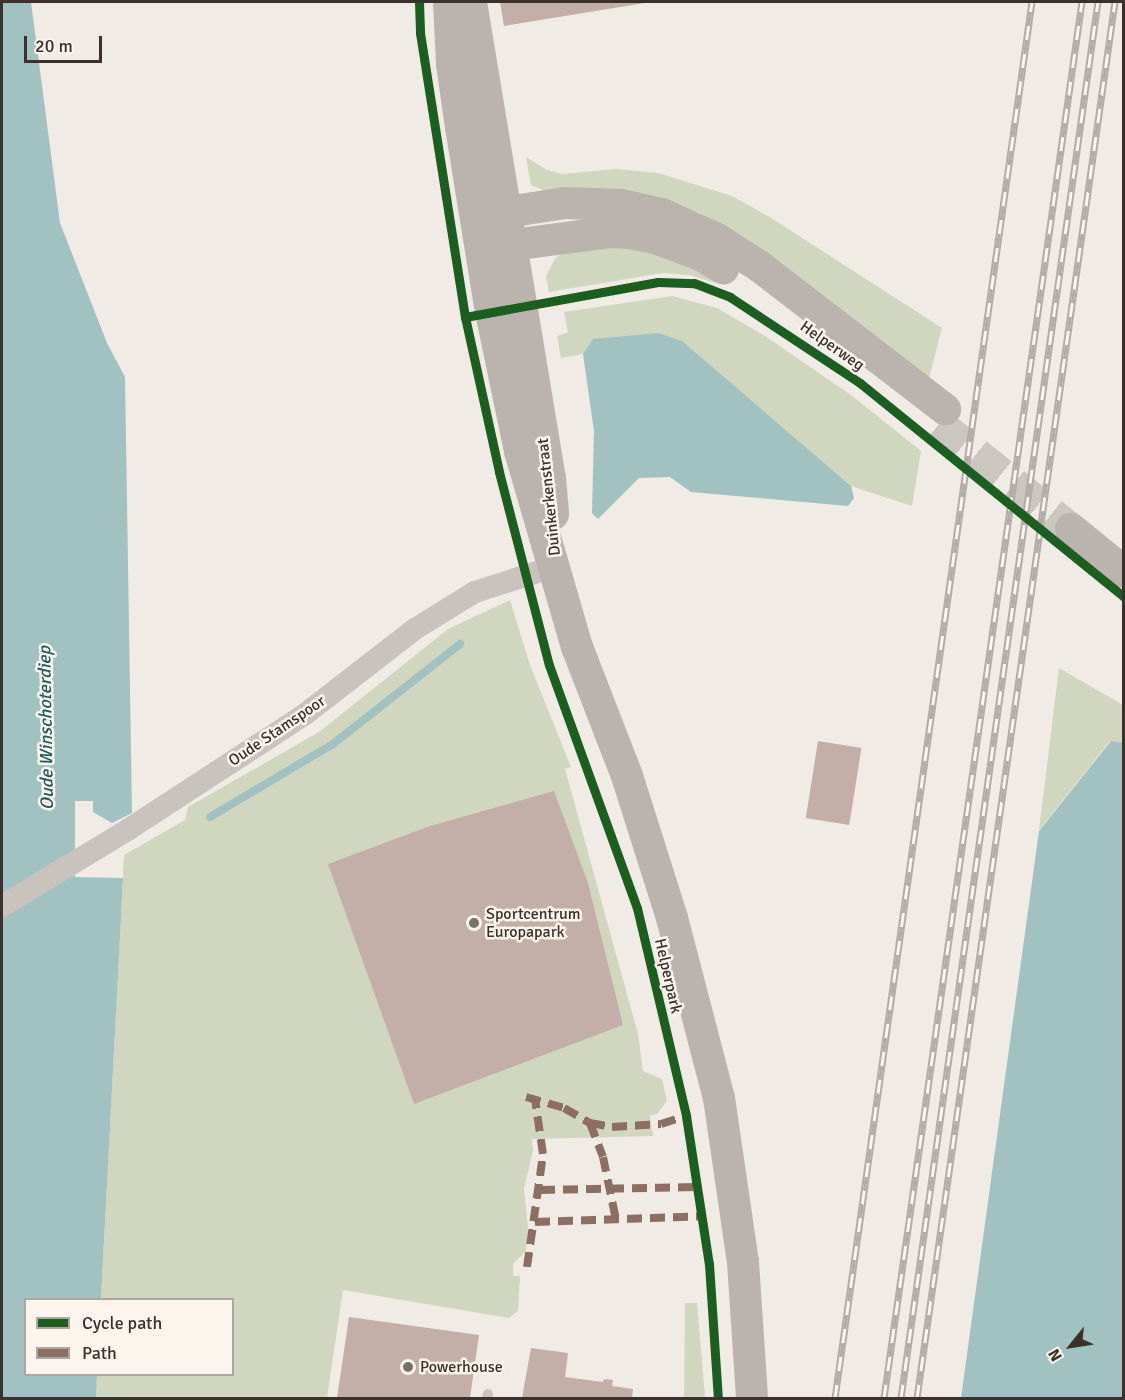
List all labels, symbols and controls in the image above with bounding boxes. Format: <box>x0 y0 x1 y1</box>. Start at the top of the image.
scale bar <box>27 24 105 62</box>
text: 20 m <box>35 35 73 57</box>
street label: Helperweg <box>796 317 868 375</box>
street label: Duinkerkenstraat <box>533 437 565 557</box>
water label: Oude Winschoterdiep <box>34 646 58 810</box>
street label: Oude Stamspoor <box>225 692 329 770</box>
place label: Sportcentrum Europapark <box>486 904 581 942</box>
marker: Sportcentrum Europapark <box>467 916 481 930</box>
street label: Helperpark <box>650 937 686 1015</box>
legend <box>24 1298 234 1376</box>
text: Cycle path <box>82 1312 162 1334</box>
north arrow <box>1041 1316 1101 1376</box>
text: Path <box>82 1342 117 1364</box>
text: N <box>1044 1345 1067 1365</box>
place label: Powerhouse <box>420 1357 503 1377</box>
marker: Powerhouse <box>401 1360 415 1374</box>

